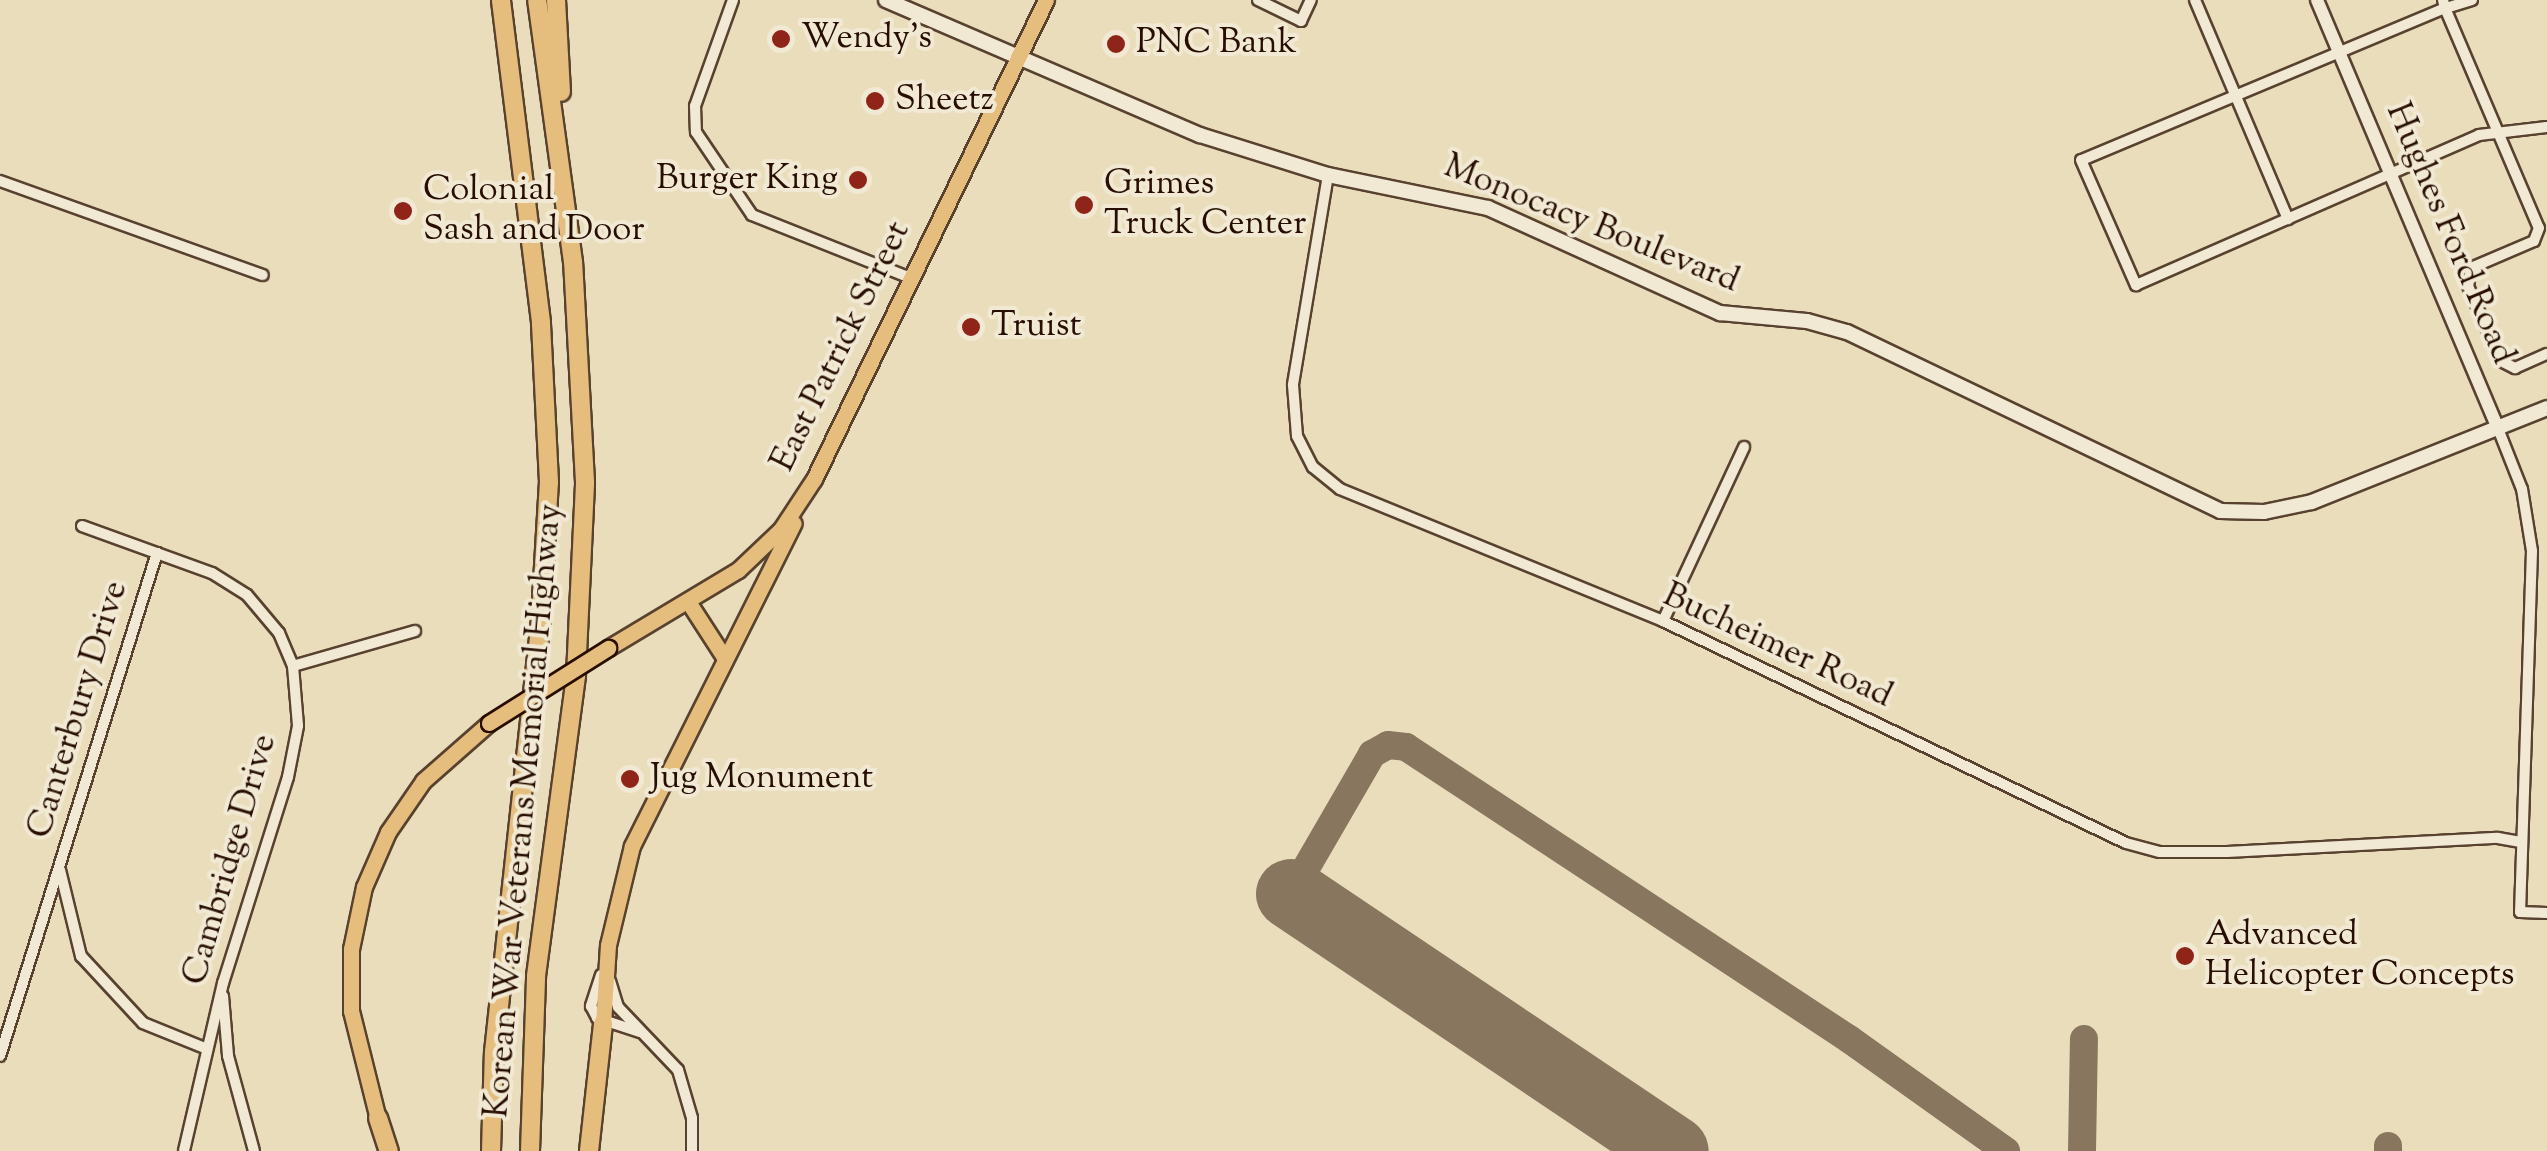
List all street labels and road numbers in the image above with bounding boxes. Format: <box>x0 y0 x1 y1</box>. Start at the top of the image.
street label: Hughes Ford Road <box>2375 97 2523 371</box>
street label: Monocacy Boulevard <box>1437 147 1745 303</box>
street label: East Patrick Street <box>763 215 921 479</box>
street label: Korean War Veterans Memorial Highway <box>477 502 573 1120</box>
street label: Bucheimer Road <box>1656 575 1898 719</box>
street label: Canterbury Drive <box>20 576 138 844</box>
street label: Cambridge Drive <box>175 730 287 990</box>

